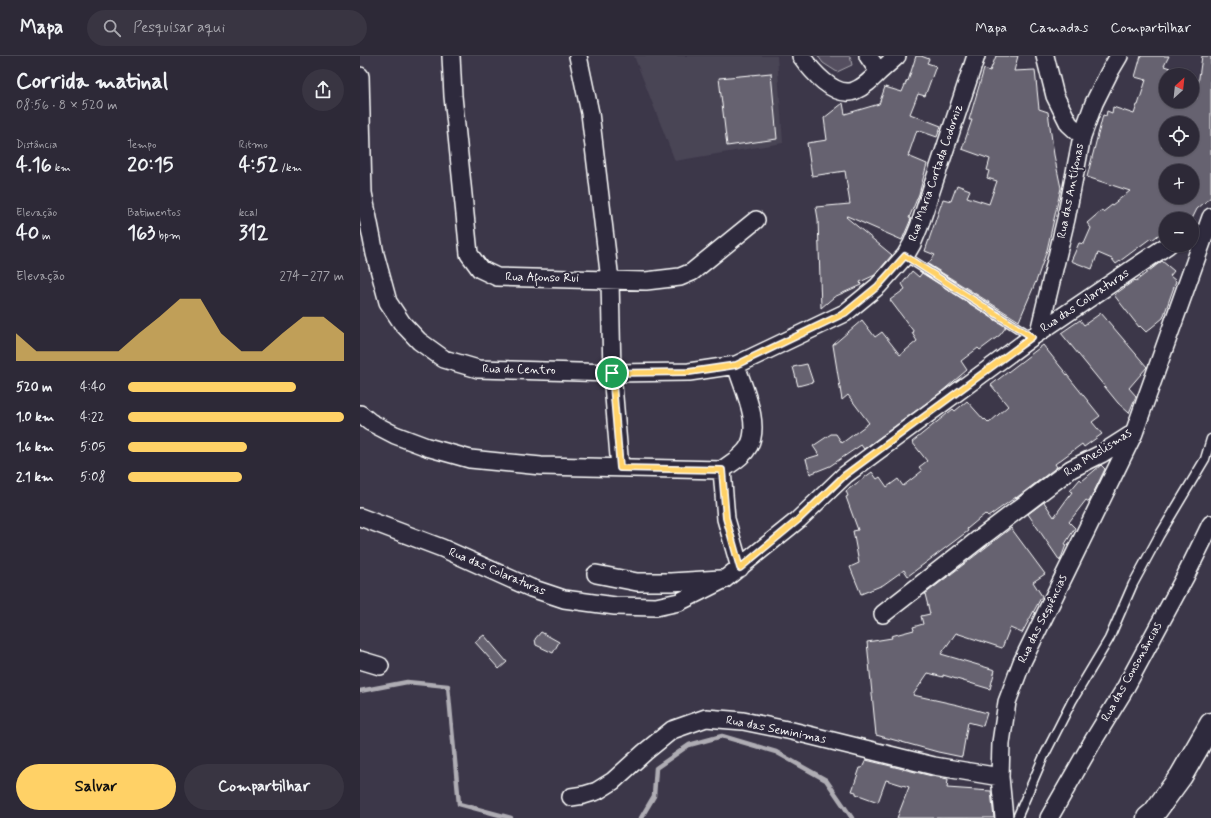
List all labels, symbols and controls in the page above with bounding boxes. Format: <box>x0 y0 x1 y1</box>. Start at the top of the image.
search box <box>87 10 367 46</box>
text: Mapa <box>20 15 63 40</box>
icon: search <box>101 17 123 39</box>
text: Pesquisar aqui <box>133 18 225 38</box>
text: Mapa <box>975 19 1007 37</box>
text: Camadas <box>1029 19 1088 37</box>
text: Compartilhar <box>1110 19 1191 37</box>
text: Corrida matinal <box>16 68 168 96</box>
north arrow <box>1159 68 1199 108</box>
map controls <box>1159 68 1199 252</box>
button: share <box>302 69 344 111</box>
text: 08:56 · 8 × 520 m <box>16 97 118 114</box>
street label: Rua Maria Cortada Codorniz <box>905 102 967 244</box>
button: locate <box>1159 116 1199 156</box>
text: Distância <box>16 138 57 152</box>
text: Tempo <box>127 138 156 152</box>
text: Ritmo <box>239 138 268 152</box>
street label: Rua das Antífonas <box>1054 142 1089 240</box>
text: 4.16 <box>16 152 52 179</box>
text: 20:15 <box>127 152 174 179</box>
text: 4:52 <box>239 152 278 179</box>
text: km <box>52 161 71 175</box>
text: /km <box>278 161 302 175</box>
button: + <box>1159 164 1199 204</box>
text: Elevação <box>16 206 57 220</box>
text: Batimentos <box>127 206 181 220</box>
text: kcal <box>239 206 257 220</box>
button: − <box>1159 212 1199 252</box>
text: 40 <box>16 220 39 247</box>
text: 163 <box>127 220 156 247</box>
text: 312 <box>239 220 268 247</box>
text: m <box>39 229 51 243</box>
text: bpm <box>156 229 181 243</box>
street label: Rua das Colaraturas <box>1037 265 1133 337</box>
text: Elevação <box>16 268 65 285</box>
text: 274–277 m <box>279 268 344 285</box>
street label: Rua Afonso Rui <box>505 269 579 288</box>
pin <box>595 356 629 390</box>
street label: Rua do Centro <box>482 361 556 379</box>
icon: arrive <box>601 362 623 384</box>
text: 520 m <box>16 379 52 396</box>
text: 4:40 <box>80 379 106 396</box>
text: 1.0 km <box>16 409 54 426</box>
text: 4:22 <box>80 409 104 426</box>
street label: Rua Meslismas <box>1061 425 1135 481</box>
text: 1.6 km <box>16 439 54 456</box>
text: 5:05 <box>80 439 105 456</box>
text: 2.1 km <box>16 469 53 486</box>
text: 5:08 <box>80 469 106 486</box>
street label: Rua das Colaraturas <box>446 544 548 600</box>
street label: Rua das Sequências <box>1015 572 1072 666</box>
street label: Rua das Consonâncias <box>1098 619 1166 725</box>
street label: Rua das Seminimas <box>724 712 828 748</box>
button: Salvar <box>16 764 176 810</box>
button: Compartilhar <box>184 764 344 810</box>

